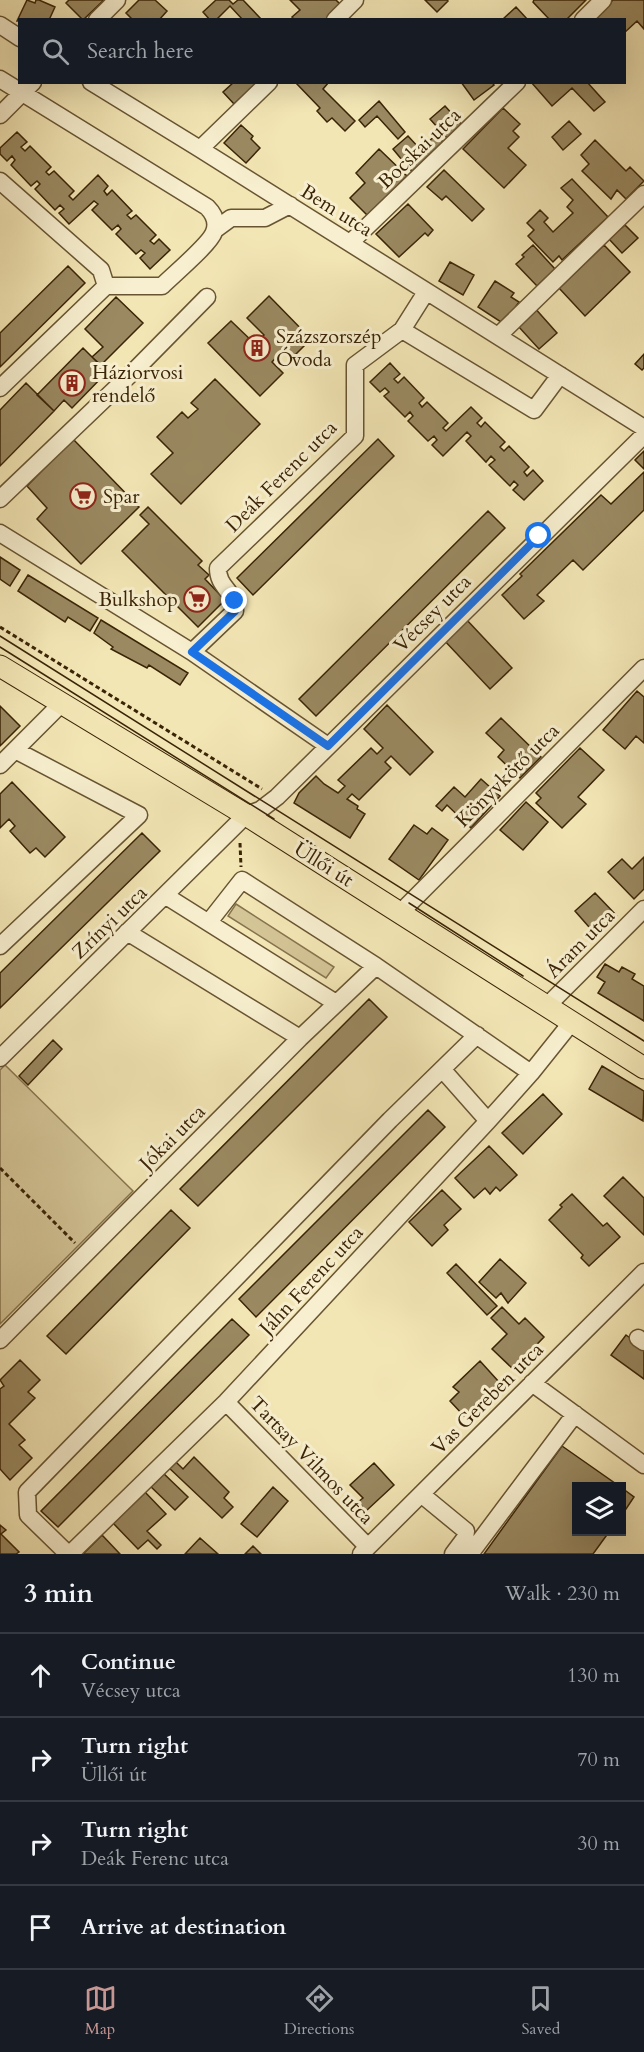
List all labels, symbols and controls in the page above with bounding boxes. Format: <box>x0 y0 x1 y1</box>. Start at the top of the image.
search box <box>18 18 626 84</box>
icon: search <box>39 35 72 68</box>
text: Search here <box>87 36 194 66</box>
street label: Bocskai utca <box>372 102 467 195</box>
street label: Bem utca <box>296 178 378 243</box>
place label: Százszorszép Óvoda <box>276 323 382 373</box>
building icon: Százszorszép Óvoda <box>242 333 272 363</box>
place label: Háziorvosi rendelő <box>92 359 184 409</box>
building icon: Háziorvosi rendelő <box>57 368 87 398</box>
street label: Deák Ferenc utca <box>220 414 343 538</box>
supermarket icon: Spar <box>68 481 98 511</box>
place label: Spar <box>103 483 140 510</box>
route start <box>525 522 551 548</box>
street label: Vécsey utca <box>388 568 477 658</box>
supermarket icon: Bulkshop <box>182 584 212 614</box>
place label: Bulkshop <box>99 586 178 613</box>
route end <box>221 587 247 613</box>
street label: Könyvkötő utca <box>449 717 566 833</box>
street label: Üllői út <box>289 836 359 894</box>
street label: Zrínyi utca <box>66 879 153 965</box>
street label: Áram utca <box>540 903 621 984</box>
street label: Jókai utca <box>131 1098 211 1178</box>
street label: Jáhn Ferenc utca <box>251 1219 370 1343</box>
street label: Vas Gereben utca <box>425 1336 550 1460</box>
street label: Tartsay Vilmos utca <box>243 1390 380 1531</box>
map controls <box>572 1482 626 1536</box>
button: layers <box>572 1482 626 1536</box>
text: 3 min <box>24 1576 93 1611</box>
text: Walk · 230 m <box>505 1580 620 1607</box>
text: Continue <box>81 1647 176 1677</box>
icon: ahead <box>24 1659 57 1692</box>
text: 130 m <box>567 1662 620 1689</box>
text: Vécsey utca <box>81 1677 181 1704</box>
text: Turn right <box>81 1731 188 1761</box>
icon: right <box>24 1743 57 1776</box>
text: 70 m <box>577 1746 620 1773</box>
text: Üllői út <box>81 1761 147 1788</box>
text: Turn right <box>81 1815 188 1845</box>
icon: right <box>24 1827 57 1860</box>
text: 30 m <box>577 1830 620 1857</box>
text: Deák Ferenc utca <box>81 1845 229 1872</box>
icon: arrive <box>24 1911 57 1944</box>
text: Arrive at destination <box>81 1912 286 1942</box>
tab: Map <box>84 1982 117 2040</box>
tab: Directions <box>284 1982 354 2040</box>
tab: Saved <box>522 1982 560 2040</box>

